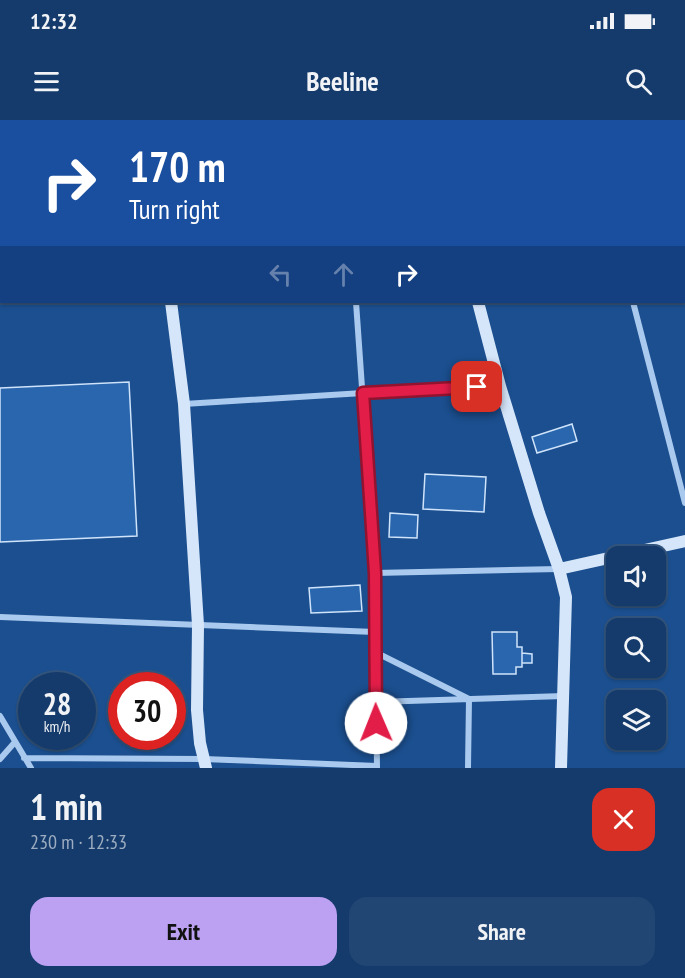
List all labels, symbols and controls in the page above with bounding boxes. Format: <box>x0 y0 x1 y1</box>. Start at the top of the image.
text: 12:32 <box>30 7 78 35</box>
text: Beeline <box>306 64 379 98</box>
icon: menu <box>30 65 63 98</box>
icon: search <box>622 65 655 98</box>
text: 170 m <box>129 139 226 194</box>
icon: right <box>30 144 108 222</box>
text: Turn right <box>129 192 220 226</box>
icon: left <box>264 258 297 291</box>
icon: ahead <box>327 258 360 291</box>
icon: right <box>390 258 423 291</box>
pin <box>451 361 502 412</box>
icon: arrive <box>460 370 493 403</box>
map controls <box>606 546 666 750</box>
button: sound <box>606 546 666 606</box>
button: search <box>606 618 666 678</box>
speed limit sign: 30 <box>108 672 186 750</box>
text: 28 <box>43 684 71 723</box>
button: layers <box>606 690 666 750</box>
position arrow <box>344 691 408 755</box>
text: km/h <box>44 717 70 736</box>
text: 1 min <box>30 783 103 830</box>
button: close <box>592 788 655 851</box>
text: 230 m · 12:33 <box>30 829 127 855</box>
button: Exit <box>30 897 337 966</box>
button: Share <box>349 897 655 966</box>

